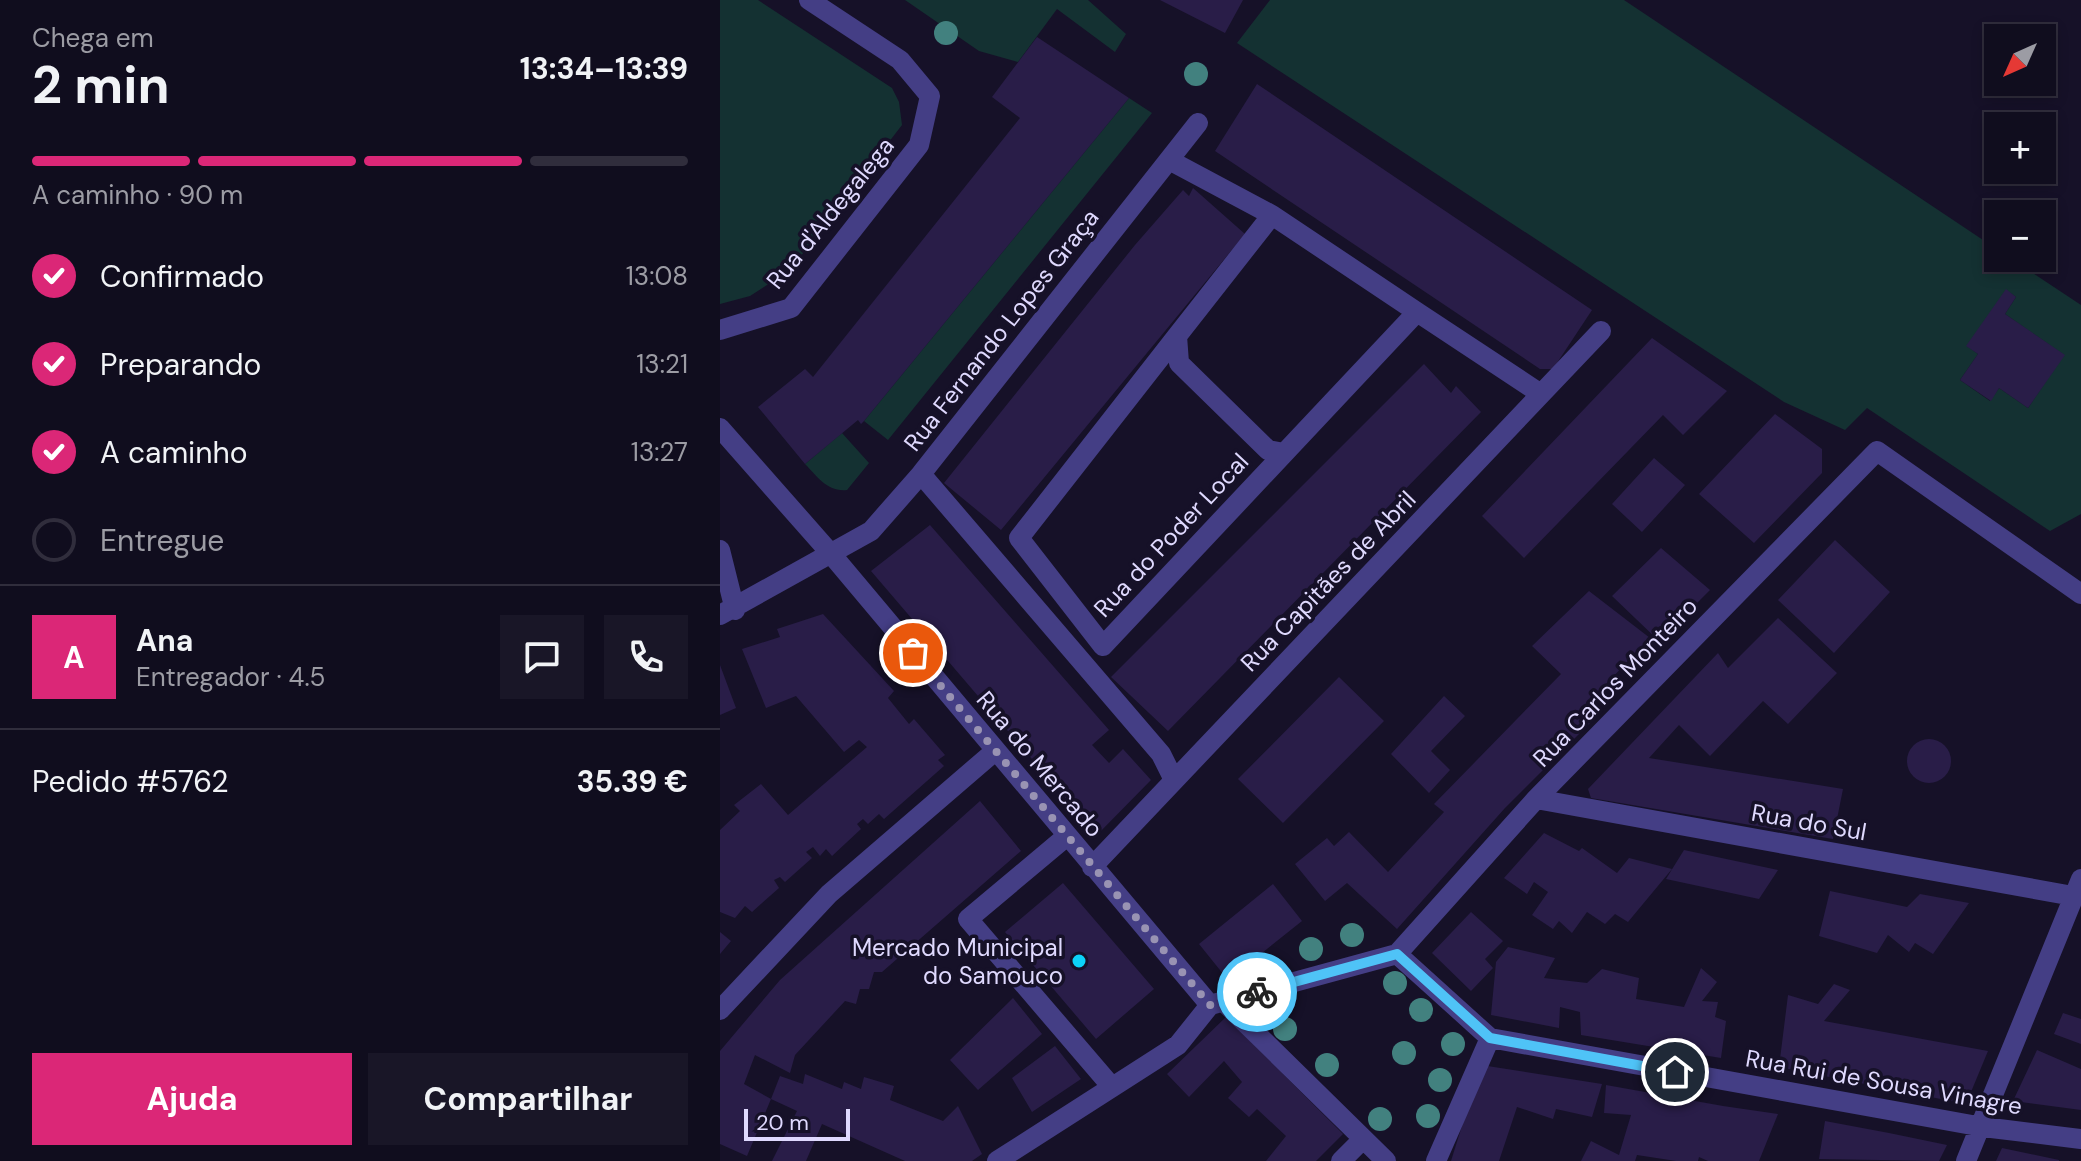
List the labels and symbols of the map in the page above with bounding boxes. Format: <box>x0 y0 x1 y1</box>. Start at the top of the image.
north arrow <box>1984 24 2056 96</box>
street label: Rua d'Aldegalega <box>759 131 901 295</box>
street label: Rua Fernando Lopes Graça <box>897 203 1105 457</box>
street label: Rua do Poder Local <box>1087 447 1255 623</box>
street label: Rua Capitães de Abril <box>1234 484 1422 678</box>
street label: Rua Carlos Monteiro <box>1526 591 1704 773</box>
pin <box>879 619 947 687</box>
street label: Rua do Mercado <box>970 685 1110 843</box>
street label: Rua do Sul <box>1749 797 1869 847</box>
place label: Mercado Municipal do Samouco <box>852 932 1063 991</box>
marker: Mercado Municipal do Samouco <box>1070 952 1088 970</box>
courier <box>1217 952 1297 1032</box>
pin <box>1641 1038 1709 1106</box>
street label: Rua Rui de Sousa Vinagre <box>1743 1042 2025 1122</box>
scale bar <box>744 1105 850 1141</box>

